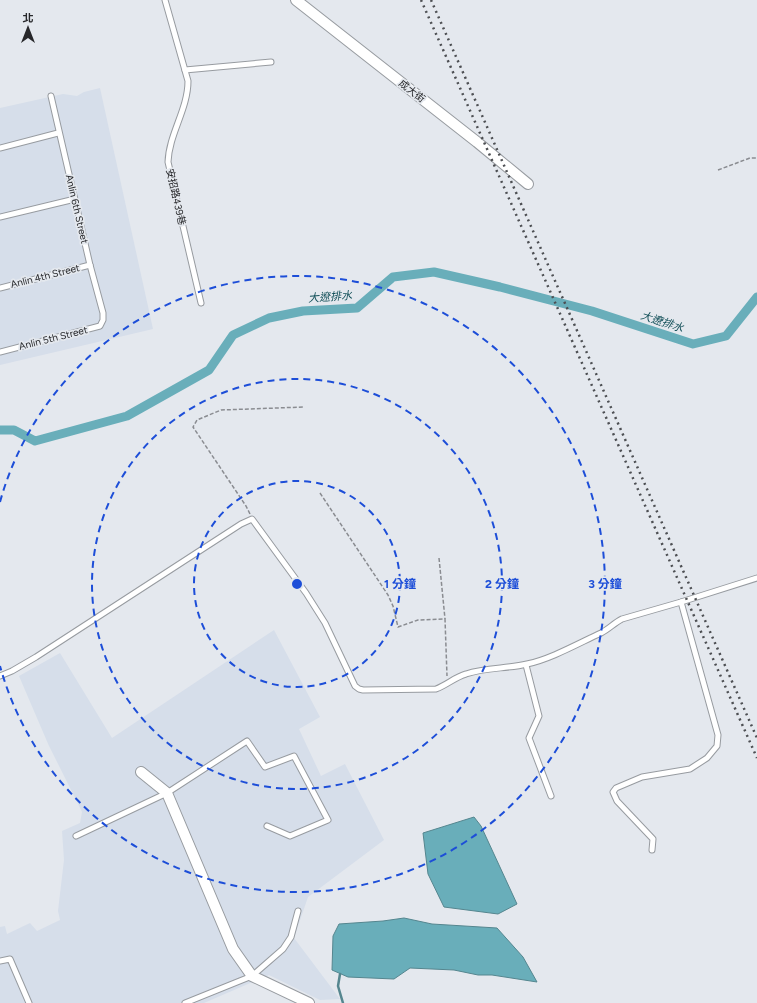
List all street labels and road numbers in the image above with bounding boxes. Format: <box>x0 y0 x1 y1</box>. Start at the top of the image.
street label: 成大街 <box>396 77 428 105</box>
street label: 安招路439巷 <box>163 168 189 226</box>
street label: Anlin 6th Street <box>63 173 91 245</box>
street label: Anlin 4th Street <box>9 261 81 291</box>
street label: Anlin 5th Street <box>17 323 89 353</box>

